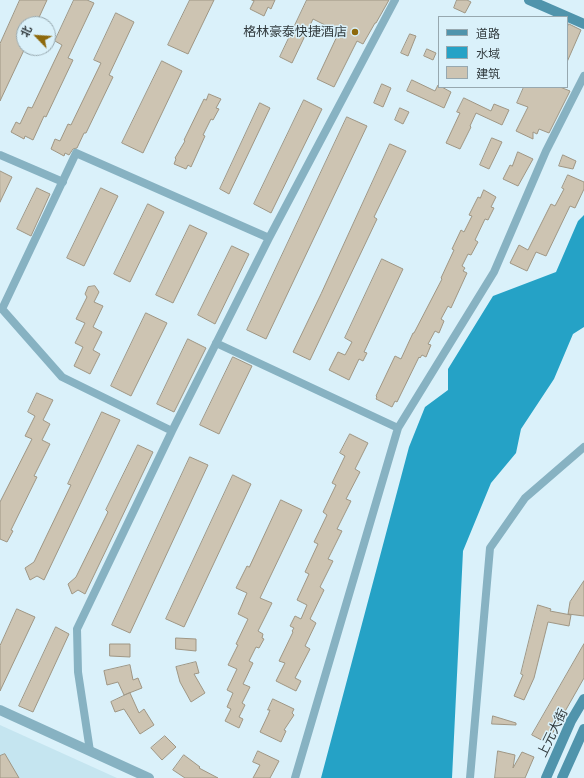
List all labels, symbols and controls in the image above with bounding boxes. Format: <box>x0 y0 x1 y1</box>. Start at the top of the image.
north arrow <box>16 16 56 56</box>
legend <box>438 16 568 88</box>
text: 北 <box>17 23 35 39</box>
place label: 格林豪泰快捷酒店 <box>243 24 347 40</box>
text: 道路 <box>476 26 500 41</box>
marker: 格林豪泰快捷酒店 <box>350 27 360 37</box>
text: 水域 <box>476 46 500 61</box>
text: 建筑 <box>476 66 500 81</box>
street label: 上元大街 <box>535 706 571 760</box>

